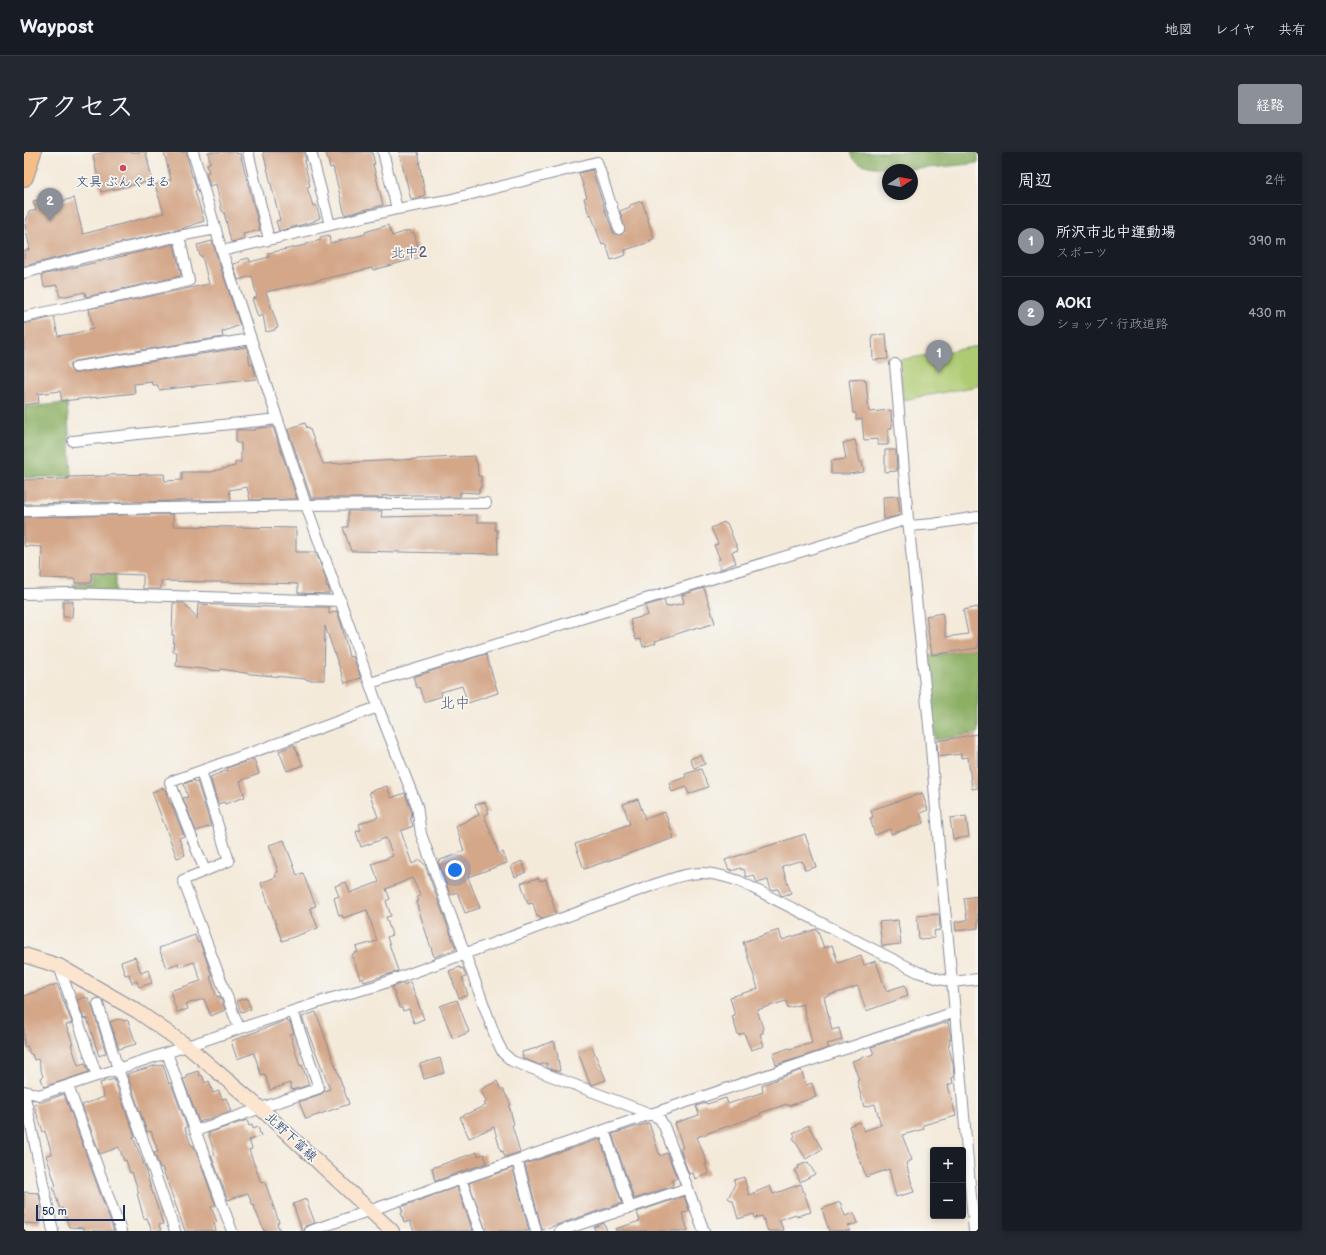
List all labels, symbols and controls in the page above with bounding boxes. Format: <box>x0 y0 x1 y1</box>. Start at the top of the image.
text: Waypost <box>20 16 94 39</box>
text: 地図 <box>1165 21 1193 38</box>
text: レイヤ <box>1215 21 1256 38</box>
text: 共有 <box>1278 21 1306 38</box>
button: 経路 <box>1238 84 1302 124</box>
text: アクセス <box>24 91 134 124</box>
marker: 文具 ぶんぐまる <box>118 163 128 173</box>
north arrow <box>882 164 918 200</box>
text: 周辺 <box>1018 171 1052 191</box>
text: 2件 <box>1265 172 1286 188</box>
place label: 文具 ぶんぐまる <box>76 174 170 190</box>
pin: 2 <box>37 188 63 221</box>
text: 所沢市北中運動場 <box>1056 223 1176 242</box>
text: 1 <box>1028 233 1034 249</box>
text: 390 m <box>1249 233 1286 249</box>
district label: 北中2 <box>391 244 428 261</box>
text: スポーツ <box>1056 245 1108 261</box>
text: AOKI <box>1056 294 1091 313</box>
text: 2 <box>1027 305 1035 321</box>
text: 430 m <box>1248 305 1286 321</box>
text: ショップ · 行政道路 <box>1056 316 1168 332</box>
pin: 1 <box>926 340 952 373</box>
district label: 北中 <box>440 694 470 713</box>
your location <box>445 860 465 880</box>
street label: 北野下富線 <box>262 1109 321 1166</box>
map controls <box>930 1147 966 1219</box>
button: + <box>930 1147 966 1183</box>
button: − <box>930 1183 966 1219</box>
scale bar <box>36 1203 125 1222</box>
text: 50 m <box>42 1205 67 1218</box>

